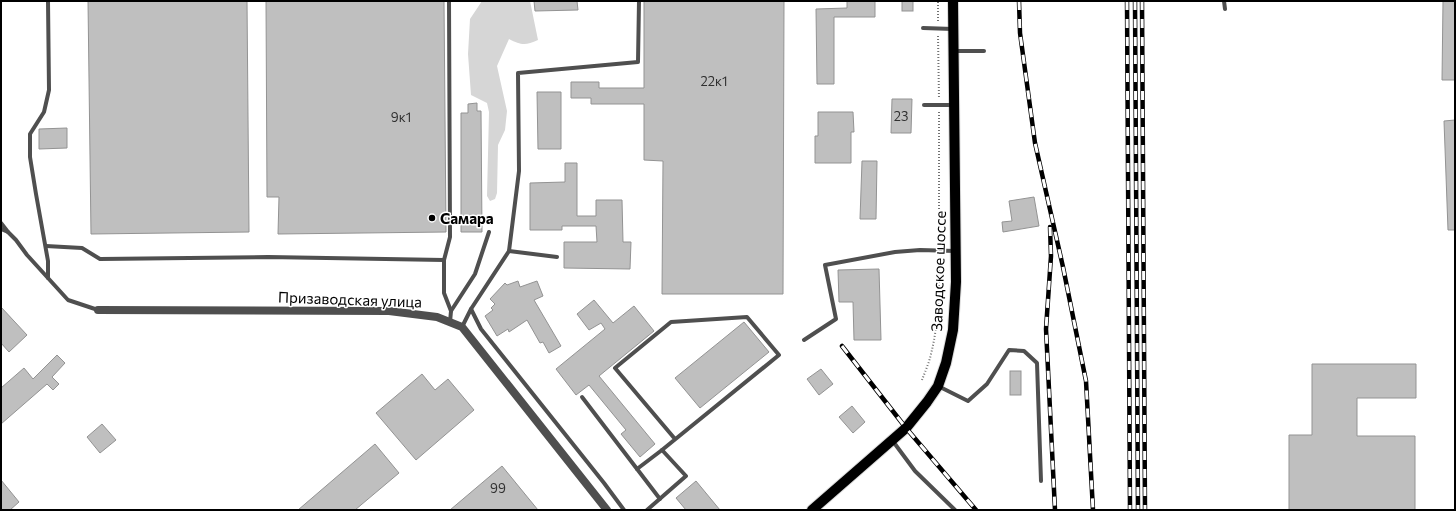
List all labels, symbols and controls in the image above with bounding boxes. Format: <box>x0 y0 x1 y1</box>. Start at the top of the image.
house number: 22к1 <box>701 73 727 89</box>
house number: 23 <box>894 108 908 124</box>
house number: 9к1 <box>391 109 411 125</box>
place label: Самара <box>440 209 494 227</box>
street label: Заводское шоссе <box>927 210 949 332</box>
marker: Самара <box>427 213 437 223</box>
street label: Призаводская улица <box>278 287 422 311</box>
house number: 99 <box>490 480 506 496</box>

